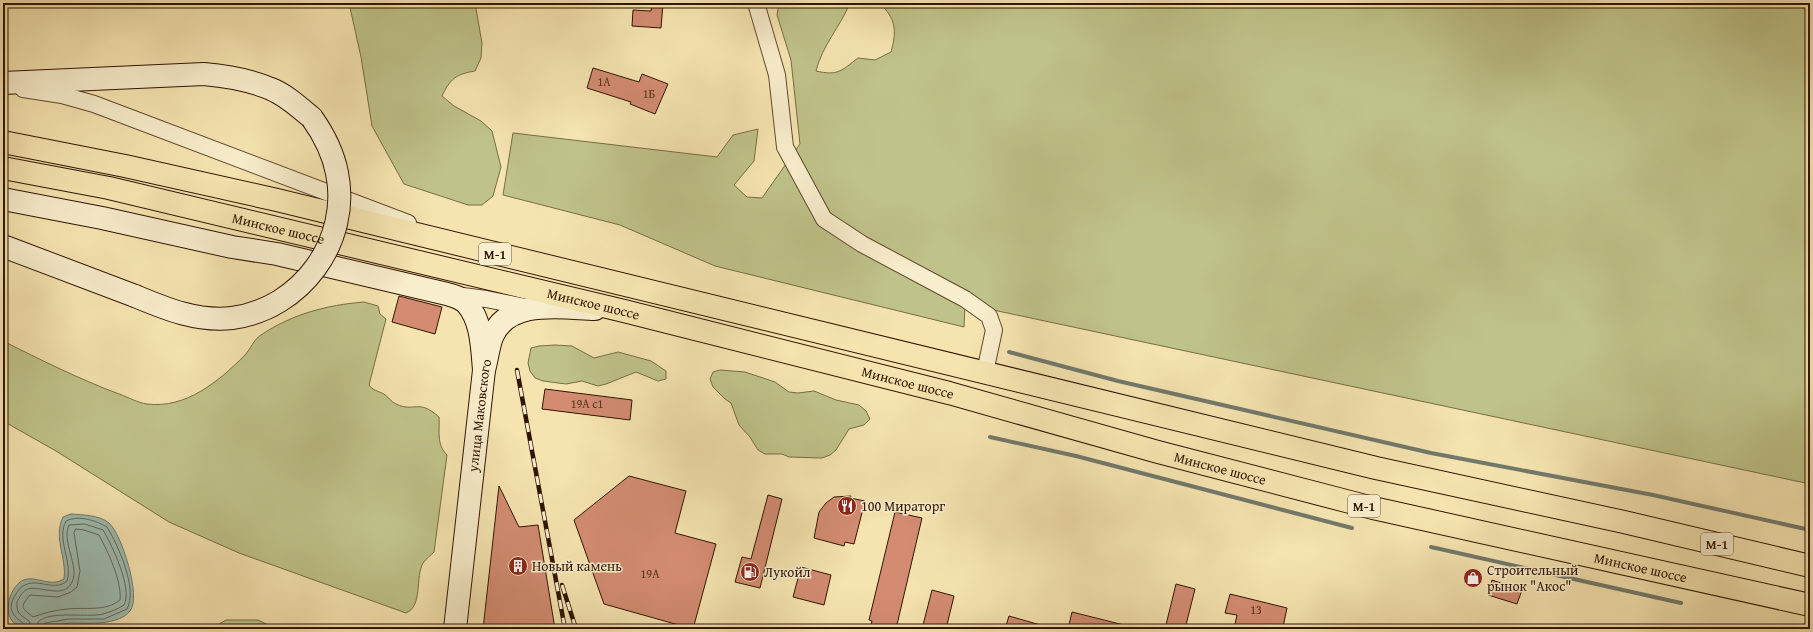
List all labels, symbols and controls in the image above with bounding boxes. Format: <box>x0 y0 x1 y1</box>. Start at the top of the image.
house number: 1А <box>597 73 611 90</box>
house number: 1Б <box>643 85 655 102</box>
street label: Минское шоссе <box>230 208 327 249</box>
road number: М-1 <box>479 243 511 265</box>
street label: Минское шоссе <box>545 283 642 325</box>
street label: улица Маковского <box>463 357 496 474</box>
street label: Минское шоссе <box>859 361 957 404</box>
house number: 19А с1 <box>571 395 604 412</box>
street label: Минское шоссе <box>1172 447 1269 490</box>
restaurant icon: 100 Мираторг <box>836 495 858 517</box>
road number: М-1 <box>1348 495 1380 517</box>
place label: 100 Мираторг <box>861 496 945 516</box>
road number: М-1 <box>1701 533 1733 555</box>
street label: Минское шоссе <box>1592 547 1689 588</box>
building icon: Новый камень <box>507 555 529 577</box>
place label: Новый камень <box>532 556 622 576</box>
place label: Строительный рынок "Акос" <box>1487 560 1578 596</box>
fuel station icon: Лукойл <box>739 561 761 583</box>
place label: Лукойл <box>764 562 811 582</box>
house number: 19А <box>641 565 660 582</box>
shop icon: Строительный рынок "Акос" <box>1462 567 1484 589</box>
house number: 13 <box>1250 601 1262 618</box>

